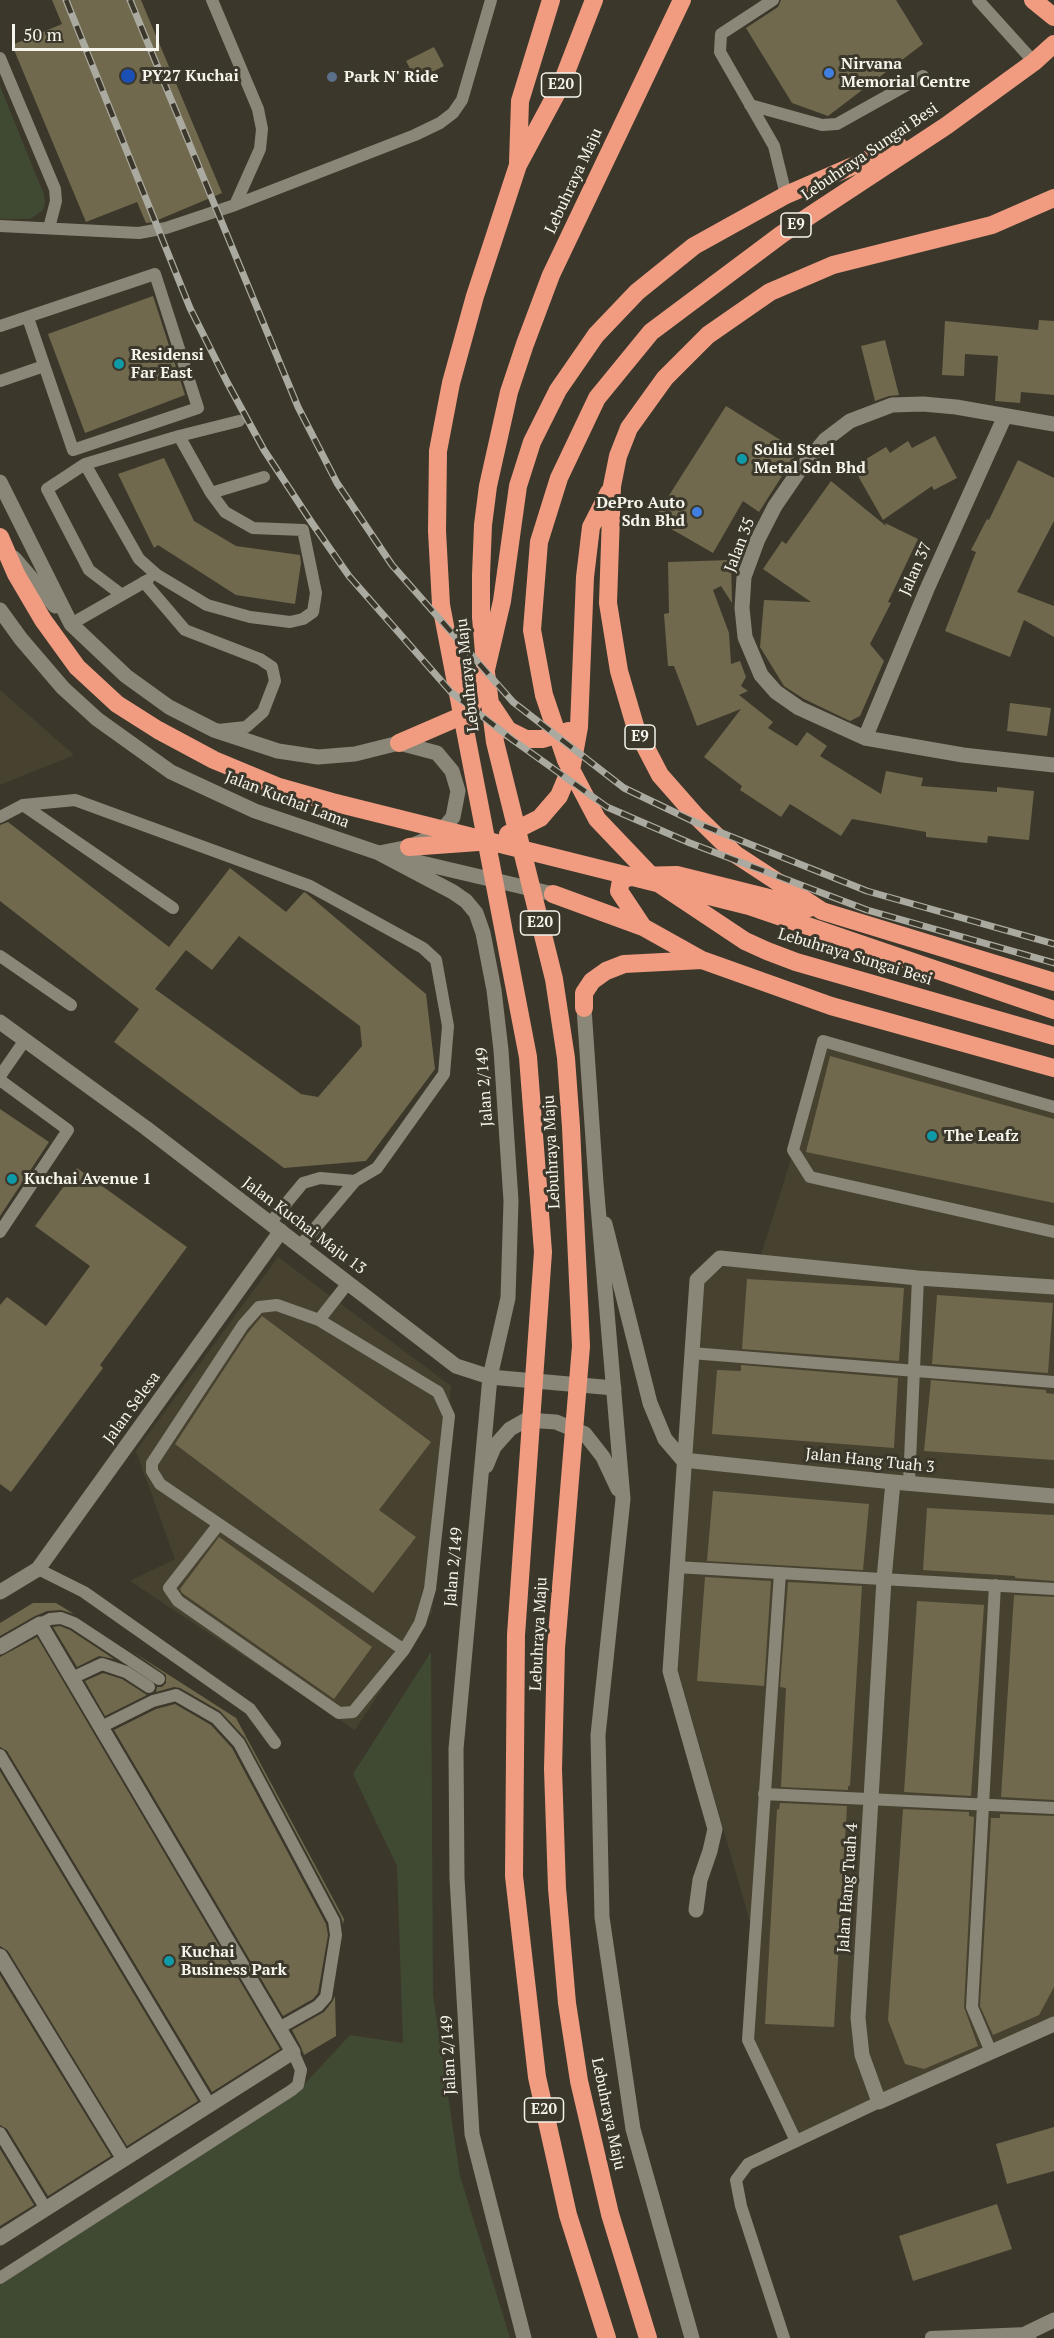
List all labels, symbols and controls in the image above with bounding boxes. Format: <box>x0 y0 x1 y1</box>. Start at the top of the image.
scale bar <box>15 12 162 50</box>
text: 50 m <box>23 22 62 46</box>
place label: Nirvana Memorial Centre <box>841 54 970 92</box>
place label: PY27 Kuchai <box>142 66 239 86</box>
marker: Nirvana Memorial Centre <box>822 66 836 80</box>
marker: PY27 Kuchai <box>119 67 137 85</box>
place label: Park N' Ride <box>344 67 439 87</box>
marker: Park N' Ride <box>325 70 339 84</box>
road number: E20 <box>542 73 580 97</box>
street label: Lebuhraya Sungai Besi <box>798 99 942 205</box>
street label: Lebuhraya Maju <box>541 125 607 237</box>
road number: E9 <box>781 213 811 237</box>
place label: Residensi Far East <box>131 345 204 383</box>
marker: Residensi Far East <box>112 357 126 371</box>
place label: Solid Steel Metal Sdn Bhd <box>754 440 866 478</box>
marker: Solid Steel Metal Sdn Bhd <box>735 452 749 466</box>
place label: DePro Auto Sdn Bhd <box>596 493 685 531</box>
marker: DePro Auto Sdn Bhd <box>690 505 704 519</box>
street label: Jalan 35 <box>721 515 759 575</box>
street label: Jalan 37 <box>896 539 936 599</box>
street label: Lebuhraya Maju <box>452 617 484 733</box>
road number: E9 <box>625 725 655 749</box>
street label: Jalan Kuchai Lama <box>222 767 352 833</box>
road number: E20 <box>520 911 560 935</box>
street label: Lebuhraya Sungai Besi <box>775 924 935 990</box>
street label: Jalan 2/149 <box>473 1047 497 1127</box>
street label: Lebuhraya Maju <box>539 1095 565 1209</box>
place label: The Leafz <box>944 1126 1019 1146</box>
marker: The Leafz <box>925 1129 939 1143</box>
place label: Kuchai Avenue 1 <box>24 1169 151 1189</box>
marker: Kuchai Avenue 1 <box>5 1172 19 1186</box>
street label: Jalan Kuchai Maju 13 <box>238 1173 370 1279</box>
street label: Jalan Selesa <box>99 1368 165 1448</box>
street label: Jalan Hang Tuah 3 <box>804 1445 936 1477</box>
street label: Jalan 2/149 <box>441 1527 467 1607</box>
street label: Lebuhraya Maju <box>526 1577 552 1691</box>
street label: Jalan Hang Tuah 4 <box>834 1823 862 1953</box>
place label: Kuchai Business Park <box>181 1942 287 1980</box>
marker: Kuchai Business Park <box>162 1954 176 1968</box>
street label: Jalan 2/149 <box>437 2015 461 2095</box>
street label: Lebuhraya Maju <box>587 2056 629 2172</box>
road number: E20 <box>524 2098 564 2122</box>

